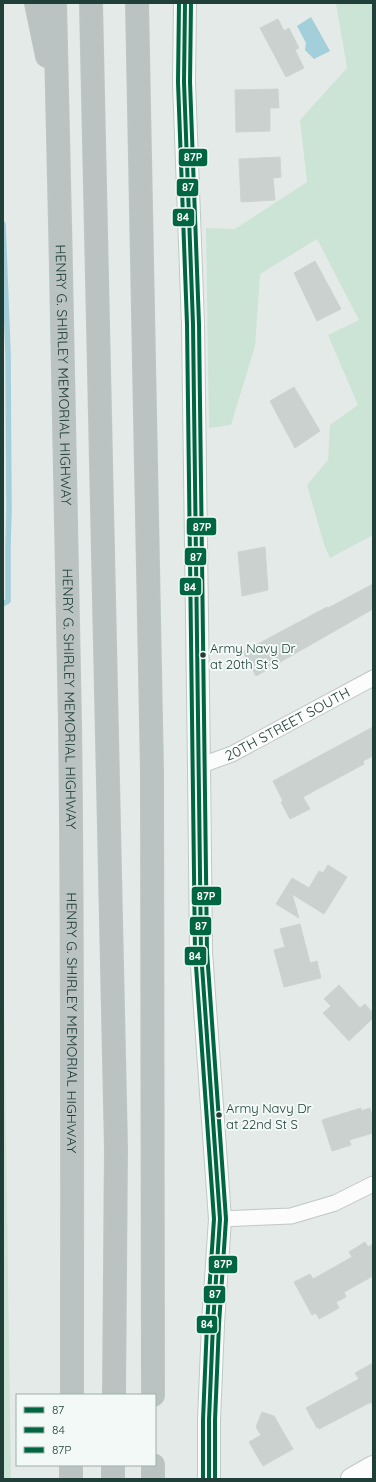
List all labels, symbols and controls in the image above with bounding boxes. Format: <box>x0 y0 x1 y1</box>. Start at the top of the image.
line badge: 87P <box>178 148 208 167</box>
text: 87P <box>184 150 203 164</box>
line badge: 87 <box>176 178 199 197</box>
text: 87 <box>182 180 194 194</box>
line badge: 84 <box>172 208 195 227</box>
text: 84 <box>177 210 190 224</box>
street label: HENRY G. SHIRLEY MEMORIAL HIGHWAY <box>51 244 75 506</box>
line badge: 87P <box>186 517 217 536</box>
text: 87P <box>193 520 212 534</box>
line badge: 87 <box>184 547 207 566</box>
text: 87 <box>190 550 202 564</box>
street label: HENRY G. SHIRLEY MEMORIAL HIGHWAY <box>59 568 80 830</box>
line badge: 84 <box>179 577 202 596</box>
text: 84 <box>184 580 197 594</box>
place label: Army Navy Dr at 20th St S <box>210 640 296 672</box>
marker: Army Navy Dr at 20th St S <box>198 650 208 660</box>
street label: 20TH STREET SOUTH <box>223 683 353 765</box>
line badge: 87P <box>191 886 222 906</box>
text: 87P <box>197 889 216 903</box>
street label: HENRY G. SHIRLEY MEMORIAL HIGHWAY <box>63 892 81 1154</box>
line badge: 87 <box>189 916 212 936</box>
text: 87 <box>195 919 207 933</box>
line badge: 84 <box>184 946 207 966</box>
text: 84 <box>189 949 202 963</box>
place label: Army Navy Dr at 22nd St S <box>226 1100 312 1132</box>
marker: Army Navy Dr at 22nd St S <box>214 1110 224 1120</box>
line badge: 87P <box>208 1255 238 1274</box>
text: 87P <box>214 1257 233 1271</box>
line badge: 87 <box>203 1285 226 1304</box>
text: 87 <box>209 1287 221 1301</box>
line badge: 84 <box>196 1315 218 1334</box>
text: 84 <box>201 1317 214 1331</box>
legend <box>16 1394 156 1466</box>
text: 87 <box>52 1402 64 1417</box>
text: 84 <box>52 1422 65 1437</box>
text: 87P <box>52 1442 71 1457</box>

